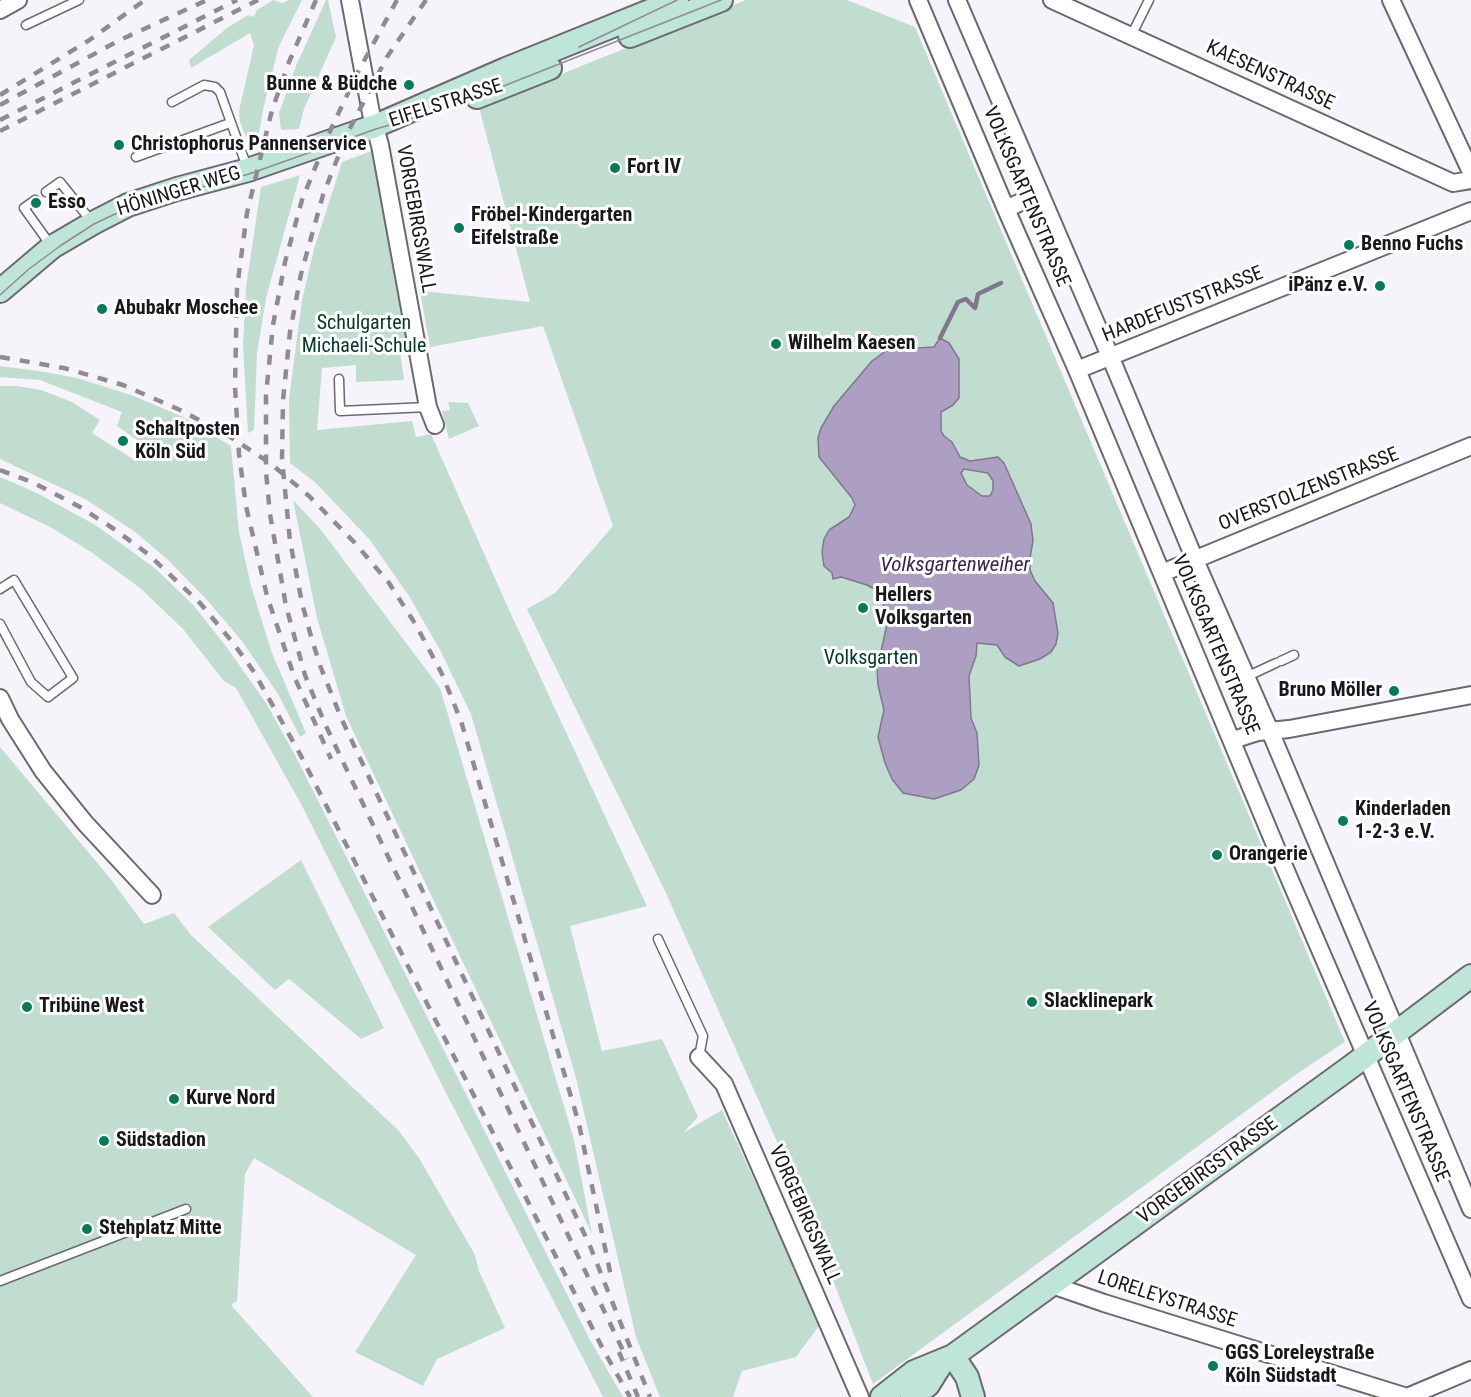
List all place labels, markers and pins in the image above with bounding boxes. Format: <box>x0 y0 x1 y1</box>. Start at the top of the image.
place label: Bunne & Büdche <box>266 73 397 97</box>
marker: Bunne & Büdche <box>402 78 416 92</box>
place label: Christophorus Pannenservice <box>131 133 367 157</box>
marker: Christophorus Pannenservice <box>112 138 126 152</box>
place label: Fort IV <box>627 156 681 180</box>
marker: Fort IV <box>608 161 622 175</box>
place label: Esso <box>48 191 86 215</box>
marker: Esso <box>29 196 43 210</box>
place label: Fröbel-Kindergarten Eifelstraße <box>471 204 632 251</box>
marker: Fröbel-Kindergarten Eifelstraße <box>452 221 466 235</box>
place label: Benno Fuchs <box>1361 233 1463 257</box>
marker: Benno Fuchs <box>1342 238 1356 252</box>
place label: iPänz e.V. <box>1288 274 1368 298</box>
marker: iPänz e.V. <box>1373 279 1387 293</box>
place label: Abubakr Moschee <box>114 297 258 321</box>
marker: Abubakr Moschee <box>95 302 109 316</box>
place label: Wilhelm Kaesen <box>788 332 916 356</box>
marker: Wilhelm Kaesen <box>769 337 783 351</box>
place label: Schaltposten Köln Süd <box>135 418 240 465</box>
marker: Schaltposten Köln Süd <box>116 434 130 448</box>
place label: Hellers Volksgarten <box>875 584 972 631</box>
marker: Hellers Volksgarten <box>856 601 870 615</box>
place label: Bruno Möller <box>1279 679 1382 703</box>
marker: Bruno Möller <box>1387 684 1401 698</box>
place label: Kinderladen 1-2-3 e.V. <box>1355 798 1451 845</box>
marker: Kinderladen 1-2-3 e.V. <box>1336 814 1350 828</box>
place label: Orangerie <box>1229 843 1308 867</box>
marker: Orangerie <box>1210 848 1224 862</box>
place label: Slacklinepark <box>1044 990 1153 1014</box>
place label: Tribüne West <box>39 995 144 1019</box>
marker: Slacklinepark <box>1025 995 1039 1009</box>
marker: Tribüne West <box>20 1000 34 1014</box>
place label: Kurve Nord <box>186 1087 275 1111</box>
marker: Kurve Nord <box>167 1092 181 1106</box>
place label: Südstadion <box>116 1129 206 1153</box>
marker: Südstadion <box>97 1134 111 1148</box>
place label: Stehplatz Mitte <box>99 1217 222 1241</box>
marker: Stehplatz Mitte <box>80 1222 94 1236</box>
place label: GGS Loreleystraße Köln Südstadt <box>1225 1342 1374 1389</box>
marker: GGS Loreleystraße Köln Südstadt <box>1206 1359 1220 1373</box>

